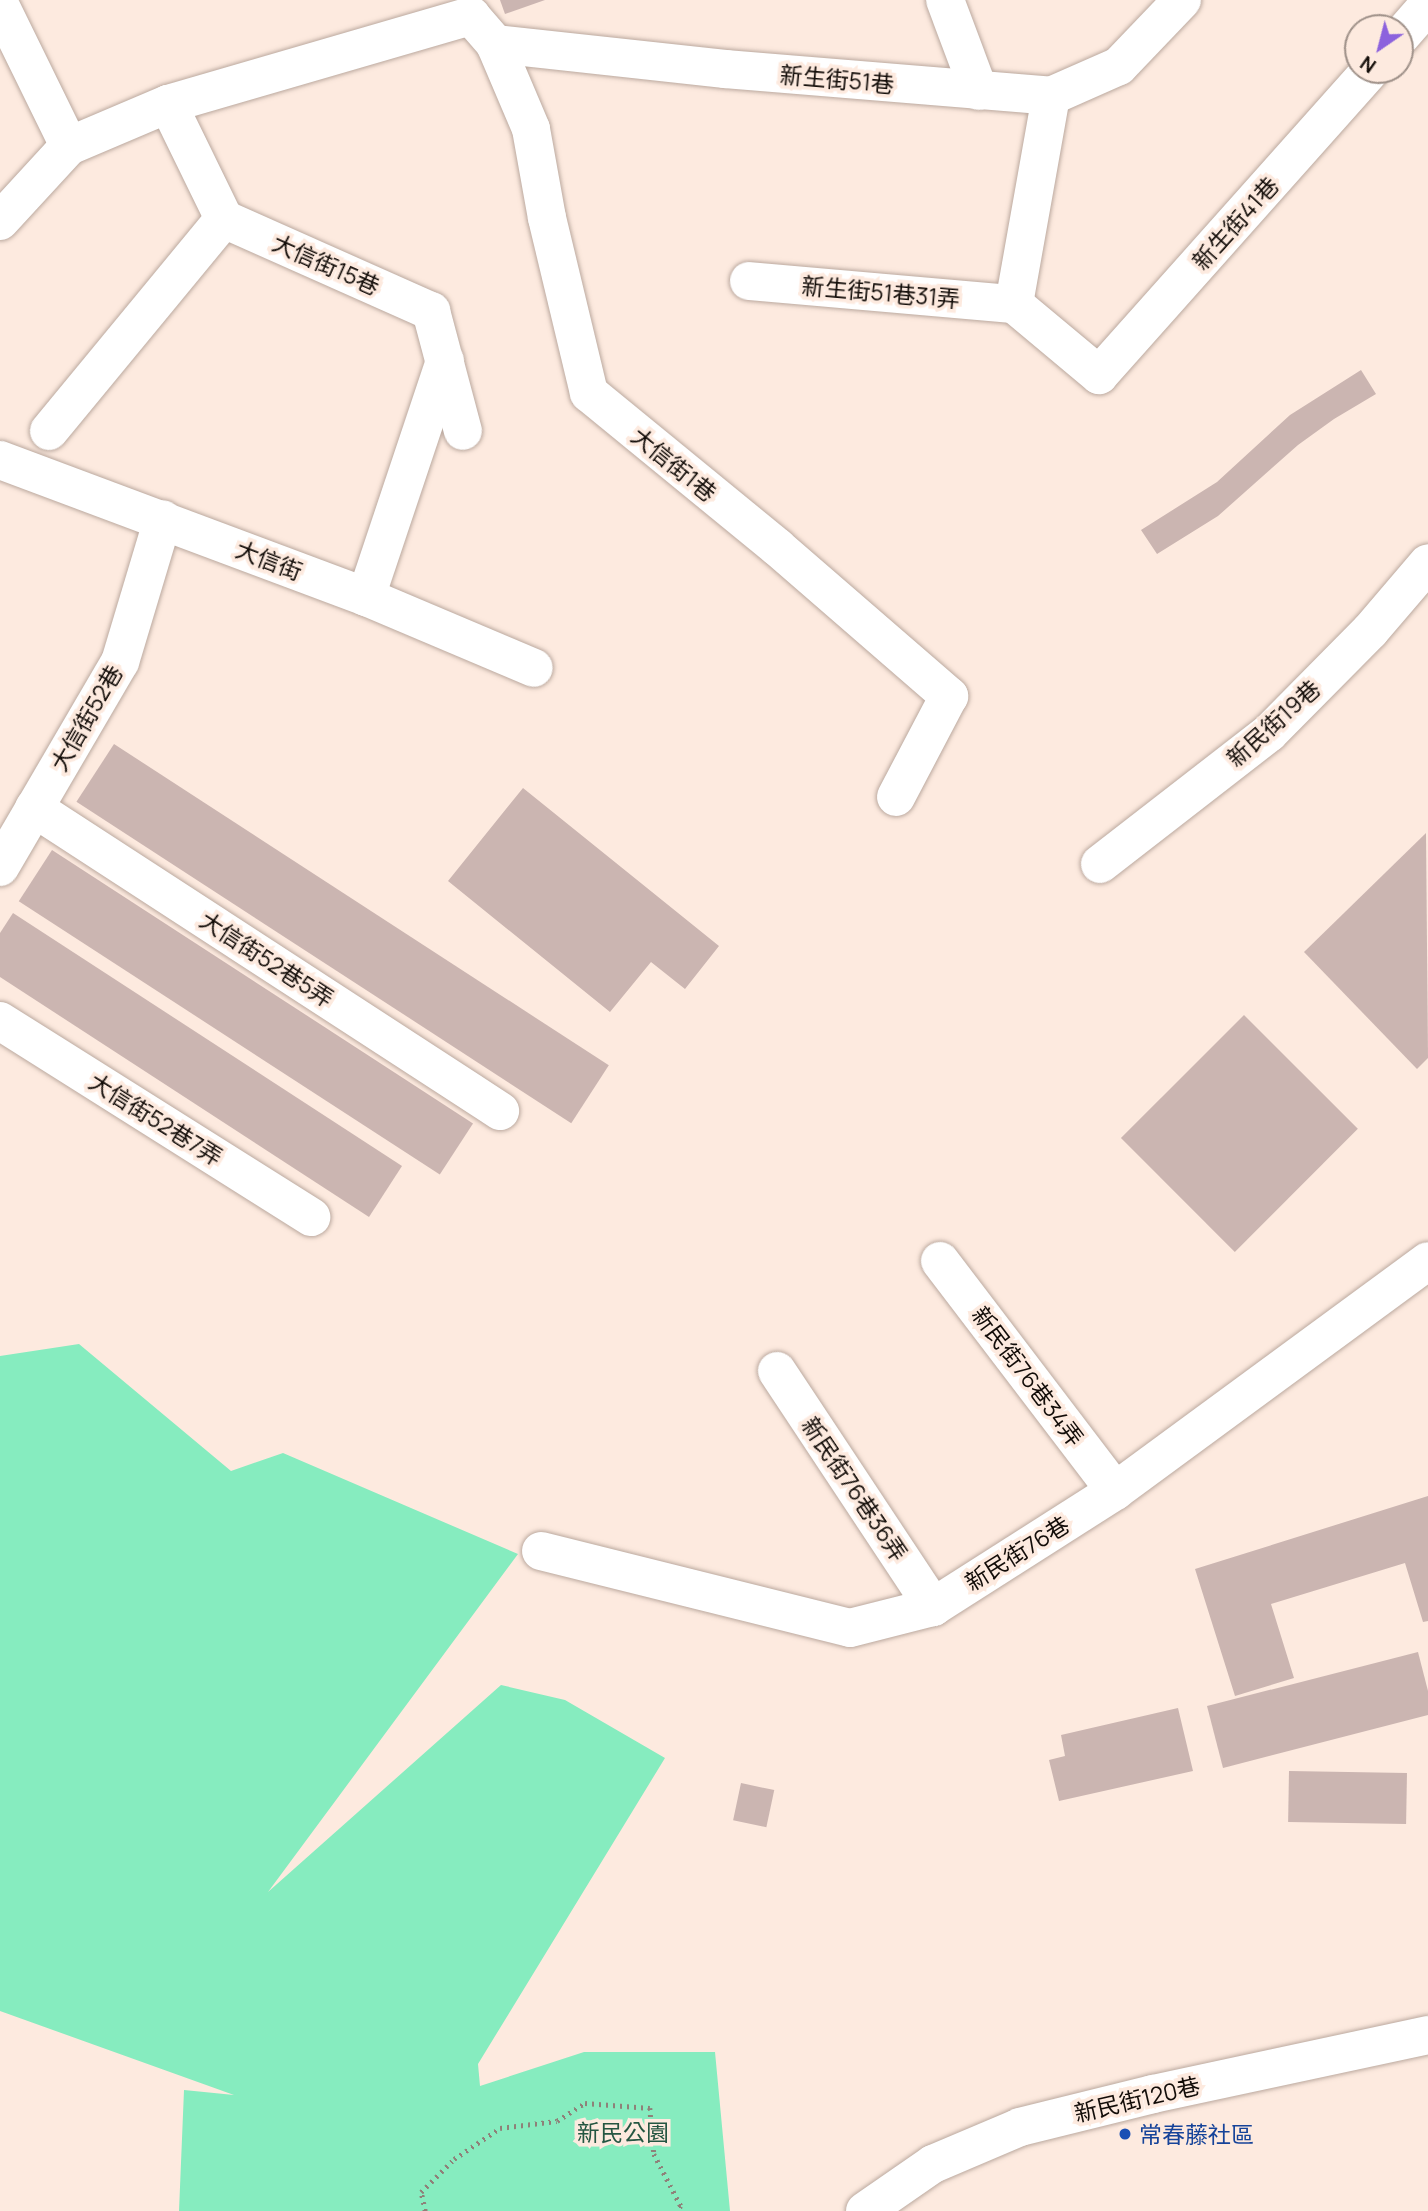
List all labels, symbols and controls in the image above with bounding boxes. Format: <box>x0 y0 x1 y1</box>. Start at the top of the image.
north arrow <box>1344 14 1414 84</box>
text: N <box>1355 50 1381 79</box>
street label: 新生街51巷 <box>779 60 895 98</box>
street label: 新生街41巷 <box>1186 171 1284 275</box>
street label: 大信街15巷 <box>268 228 384 300</box>
street label: 新生街51巷31弄 <box>801 271 961 313</box>
street label: 大信街1巷 <box>626 422 722 506</box>
street label: 大信街 <box>232 535 306 585</box>
street label: 大信街52巷 <box>45 660 127 776</box>
street label: 新民街19巷 <box>1221 674 1325 772</box>
street label: 大信街52巷5弄 <box>195 905 339 1013</box>
street label: 大信街52巷7弄 <box>84 1067 228 1171</box>
street label: 新民街76巷34弄 <box>967 1301 1089 1451</box>
street label: 新民街76巷36弄 <box>797 1412 913 1566</box>
street label: 新民街76巷 <box>960 1510 1074 1596</box>
street label: 新民街120巷 <box>1071 2071 1203 2127</box>
park label: 新民公園 <box>577 2118 669 2146</box>
place label: 常春藤社區 <box>1139 2120 1254 2148</box>
marker: 常春藤社區 <box>1117 2126 1133 2142</box>

